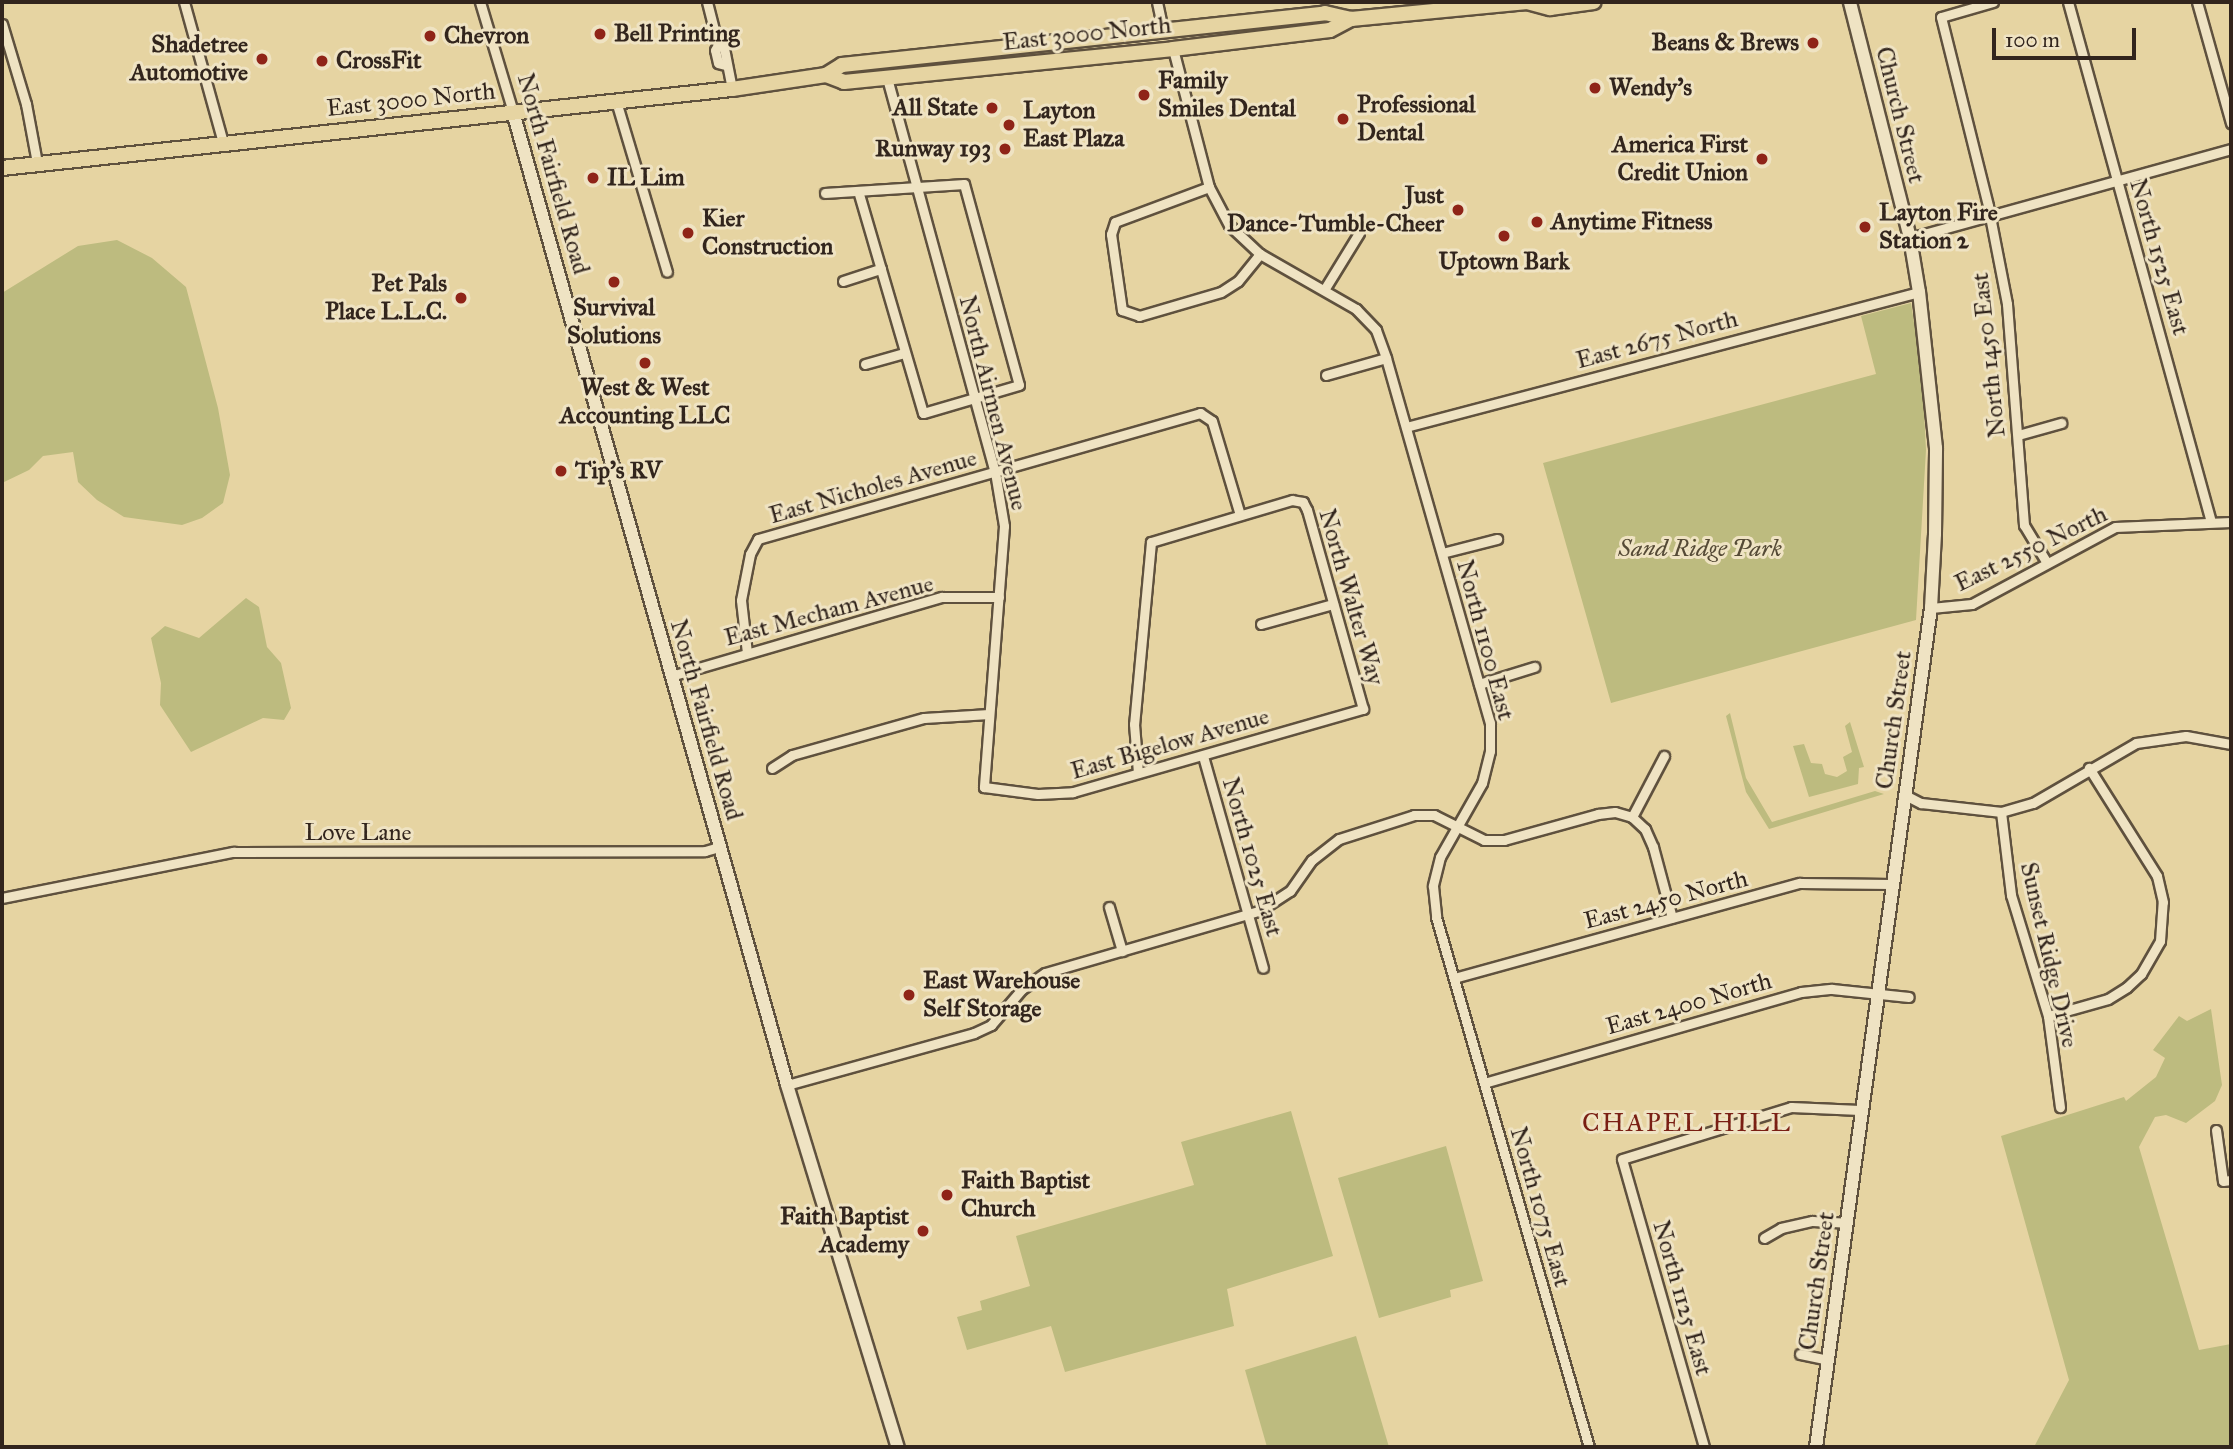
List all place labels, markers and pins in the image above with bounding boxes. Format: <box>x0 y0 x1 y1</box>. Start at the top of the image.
place label: Bell Printing <box>614 20 739 48</box>
place label: Chevron <box>444 22 529 50</box>
marker: Bell Printing <box>592 26 608 42</box>
marker: Chevron <box>422 28 438 44</box>
place label: Beans & Brews <box>1652 29 1799 57</box>
place label: Shadetree Automotive <box>130 31 248 87</box>
marker: Beans & Brews <box>1805 35 1821 51</box>
place label: CrossFit <box>336 47 422 75</box>
marker: Shadetree Automotive <box>254 51 270 67</box>
marker: CrossFit <box>314 53 330 69</box>
place label: Family Smiles Dental <box>1158 67 1296 123</box>
place label: Wendy's <box>1609 74 1692 102</box>
marker: Wendy's <box>1587 80 1603 96</box>
marker: Family Smiles Dental <box>1136 87 1152 103</box>
place label: Professional Dental <box>1357 91 1475 147</box>
place label: All State <box>893 94 978 122</box>
place label: Layton East Plaza <box>1023 97 1124 153</box>
marker: All State <box>984 100 1000 116</box>
marker: Professional Dental <box>1335 111 1351 127</box>
marker: Layton East Plaza <box>1001 117 1017 133</box>
place label: America First Credit Union <box>1612 131 1748 187</box>
place label: Runway 193 <box>875 135 991 163</box>
marker: Runway 193 <box>997 141 1013 157</box>
marker: America First Credit Union <box>1754 151 1770 167</box>
place label: IL Lim <box>607 164 685 192</box>
marker: IL Lim <box>585 170 601 186</box>
place label: Just Dance-Tumble-Cheer <box>1227 182 1444 238</box>
place label: Layton Fire Station 2 <box>1879 199 1998 255</box>
marker: Just Dance-Tumble-Cheer <box>1450 202 1466 218</box>
place label: Kier Construction <box>702 205 833 261</box>
place label: Anytime Fitness <box>1551 208 1712 236</box>
marker: Anytime Fitness <box>1529 214 1545 230</box>
marker: Layton Fire Station 2 <box>1857 219 1873 235</box>
marker: Kier Construction <box>680 225 696 241</box>
marker: Uptown Bark <box>1496 228 1512 244</box>
place label: Uptown Bark <box>1438 248 1570 276</box>
place label: Pet Pals Place L.L.C. <box>325 270 447 326</box>
marker: Survival Solutions <box>606 274 622 290</box>
marker: Pet Pals Place L.L.C. <box>453 290 469 306</box>
place label: Survival Solutions <box>567 294 661 350</box>
marker: West & West Accounting LLC <box>637 355 653 371</box>
place label: West & West Accounting LLC <box>560 374 730 430</box>
place label: Tip's RV <box>575 457 662 485</box>
marker: Tip's RV <box>553 463 569 479</box>
place label: East Warehouse Self Storage <box>923 967 1080 1023</box>
marker: East Warehouse Self Storage <box>901 987 917 1003</box>
place label: Faith Baptist Church <box>961 1167 1090 1223</box>
marker: Faith Baptist Church <box>939 1187 955 1203</box>
place label: Faith Baptist Academy <box>780 1203 909 1259</box>
marker: Faith Baptist Academy <box>915 1223 931 1239</box>

